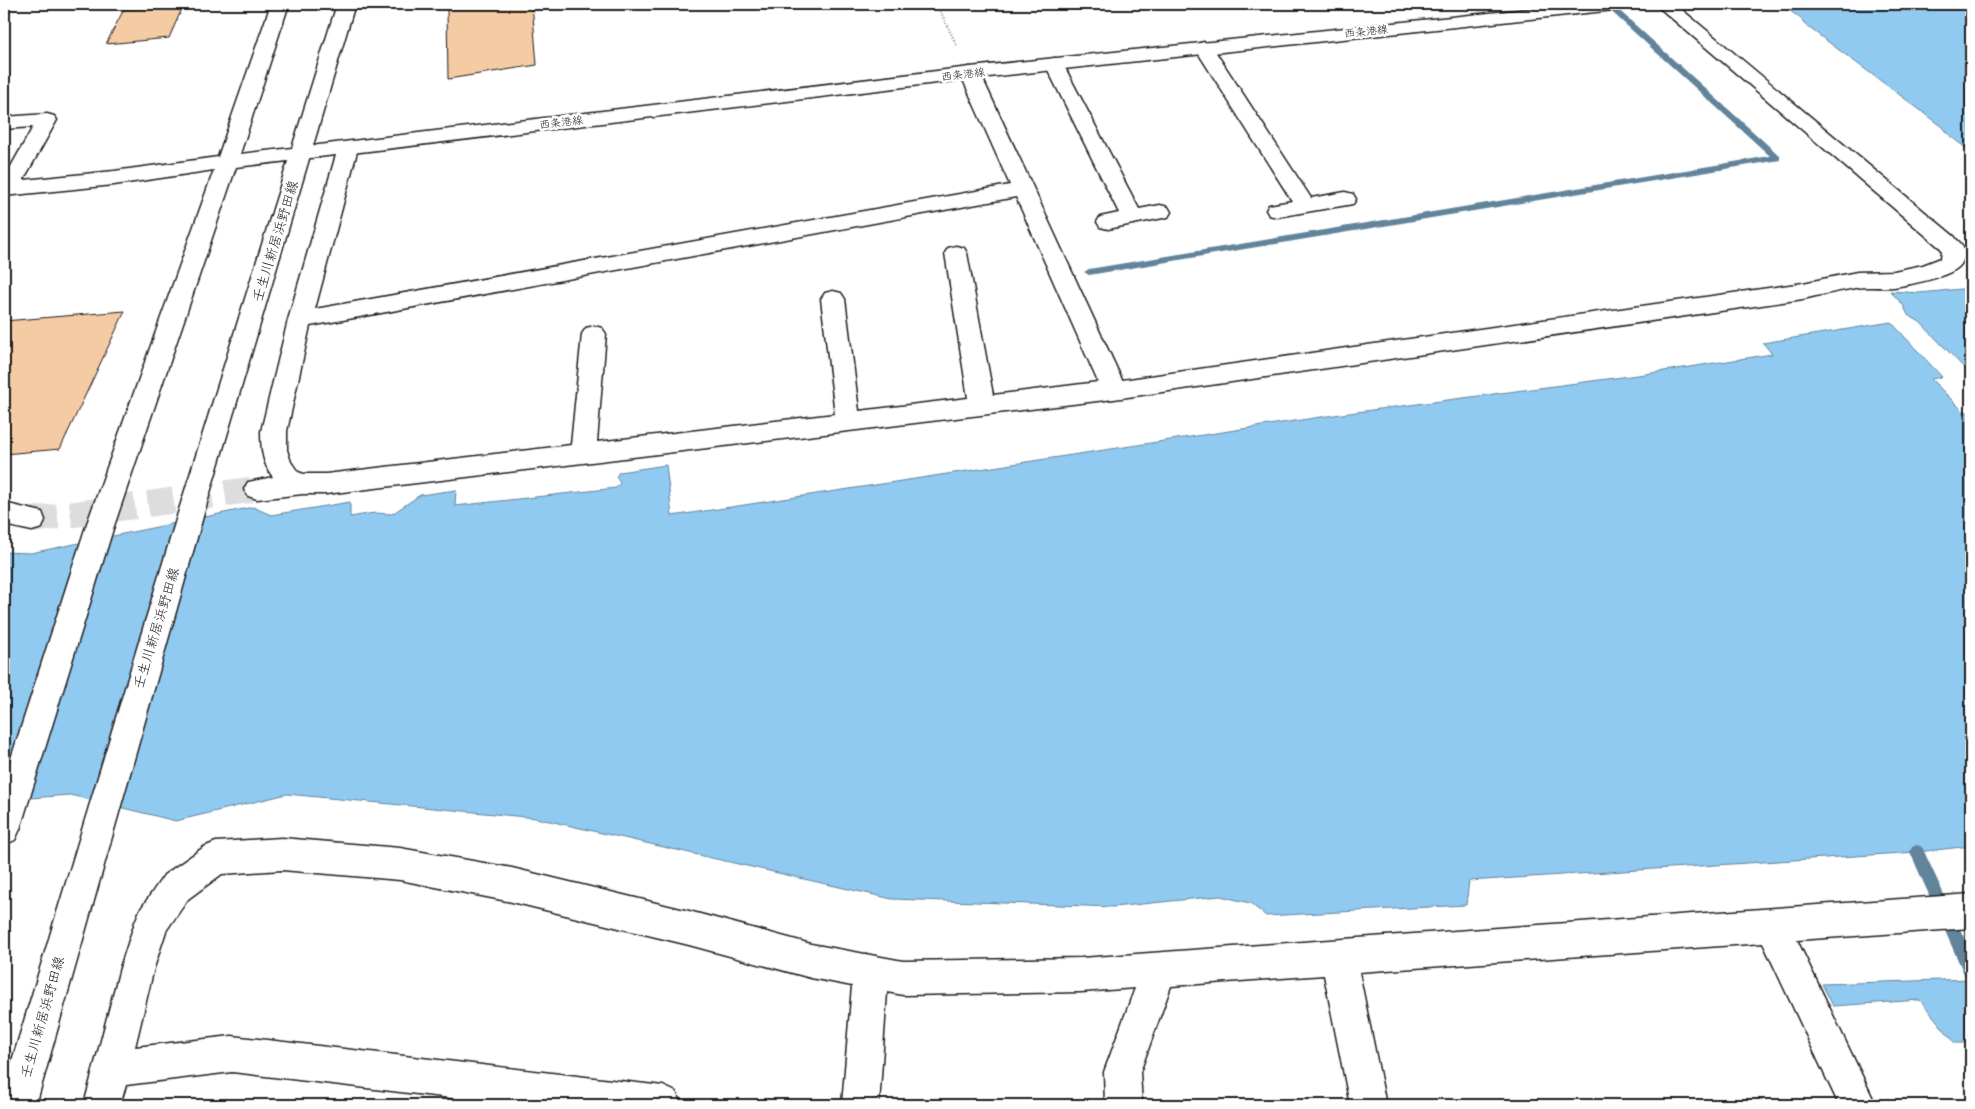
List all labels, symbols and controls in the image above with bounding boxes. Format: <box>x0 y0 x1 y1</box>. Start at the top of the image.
street label: 西条港線 <box>1343 21 1389 40</box>
street label: 西条港線 <box>940 63 986 84</box>
street label: 西条港線 <box>538 111 584 132</box>
street label: 壬生川新居浜野田線 <box>247 178 302 304</box>
street label: 壬生川新居浜野田線 <box>128 565 183 691</box>
street label: 壬生川新居浜野田線 <box>15 954 68 1080</box>

